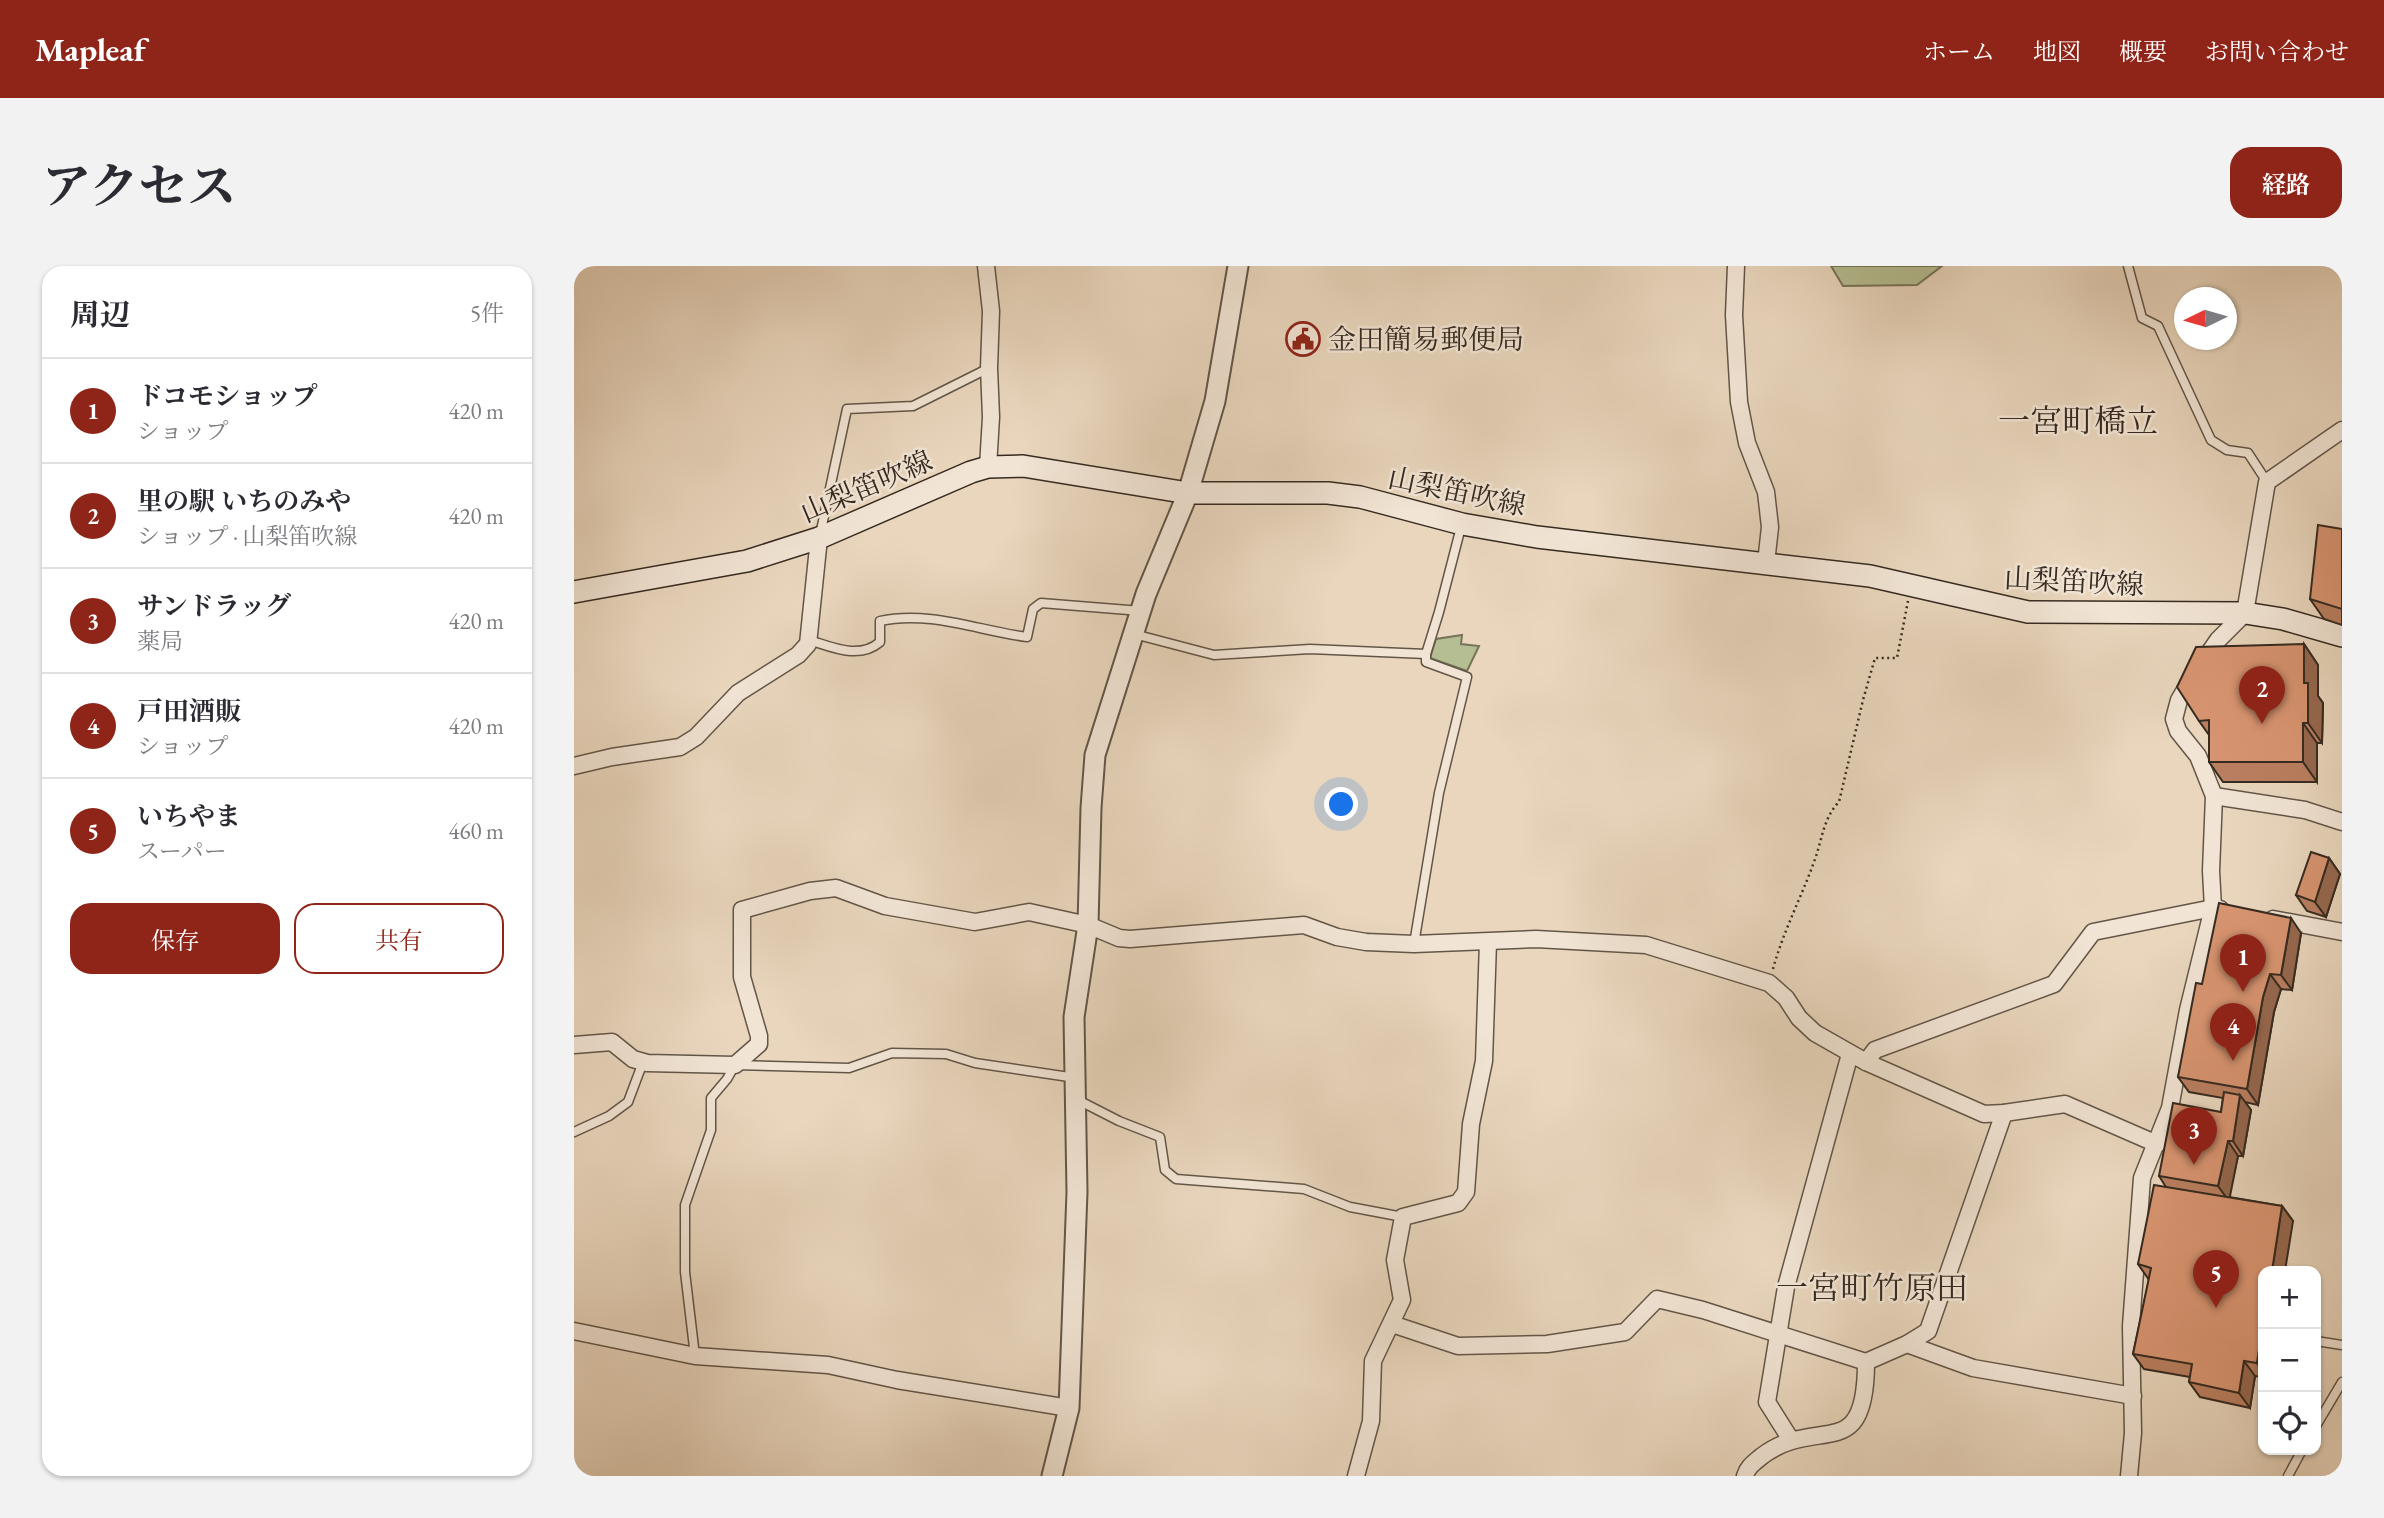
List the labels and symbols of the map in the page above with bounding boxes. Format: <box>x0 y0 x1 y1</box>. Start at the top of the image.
north arrow <box>2174 287 2237 350</box>
public building icon: 金田簡易郵便局 <box>1284 320 1322 358</box>
place label: 金田簡易郵便局 <box>1328 321 1524 357</box>
district label: 一宮町橋立 <box>1998 400 2158 442</box>
street label: 山梨笛吹線 <box>795 442 937 530</box>
street label: 山梨笛吹線 <box>1385 459 1529 523</box>
street label: 山梨笛吹線 <box>2003 559 2145 603</box>
pin: 2 <box>2239 666 2285 724</box>
your location <box>1324 787 1358 821</box>
pin: 1 <box>2220 934 2266 992</box>
pin: 4 <box>2210 1003 2256 1061</box>
pin: 3 <box>2171 1107 2217 1165</box>
pin: 5 <box>2193 1250 2239 1308</box>
district label: 一宮町竹原田 <box>1776 1267 1968 1309</box>

